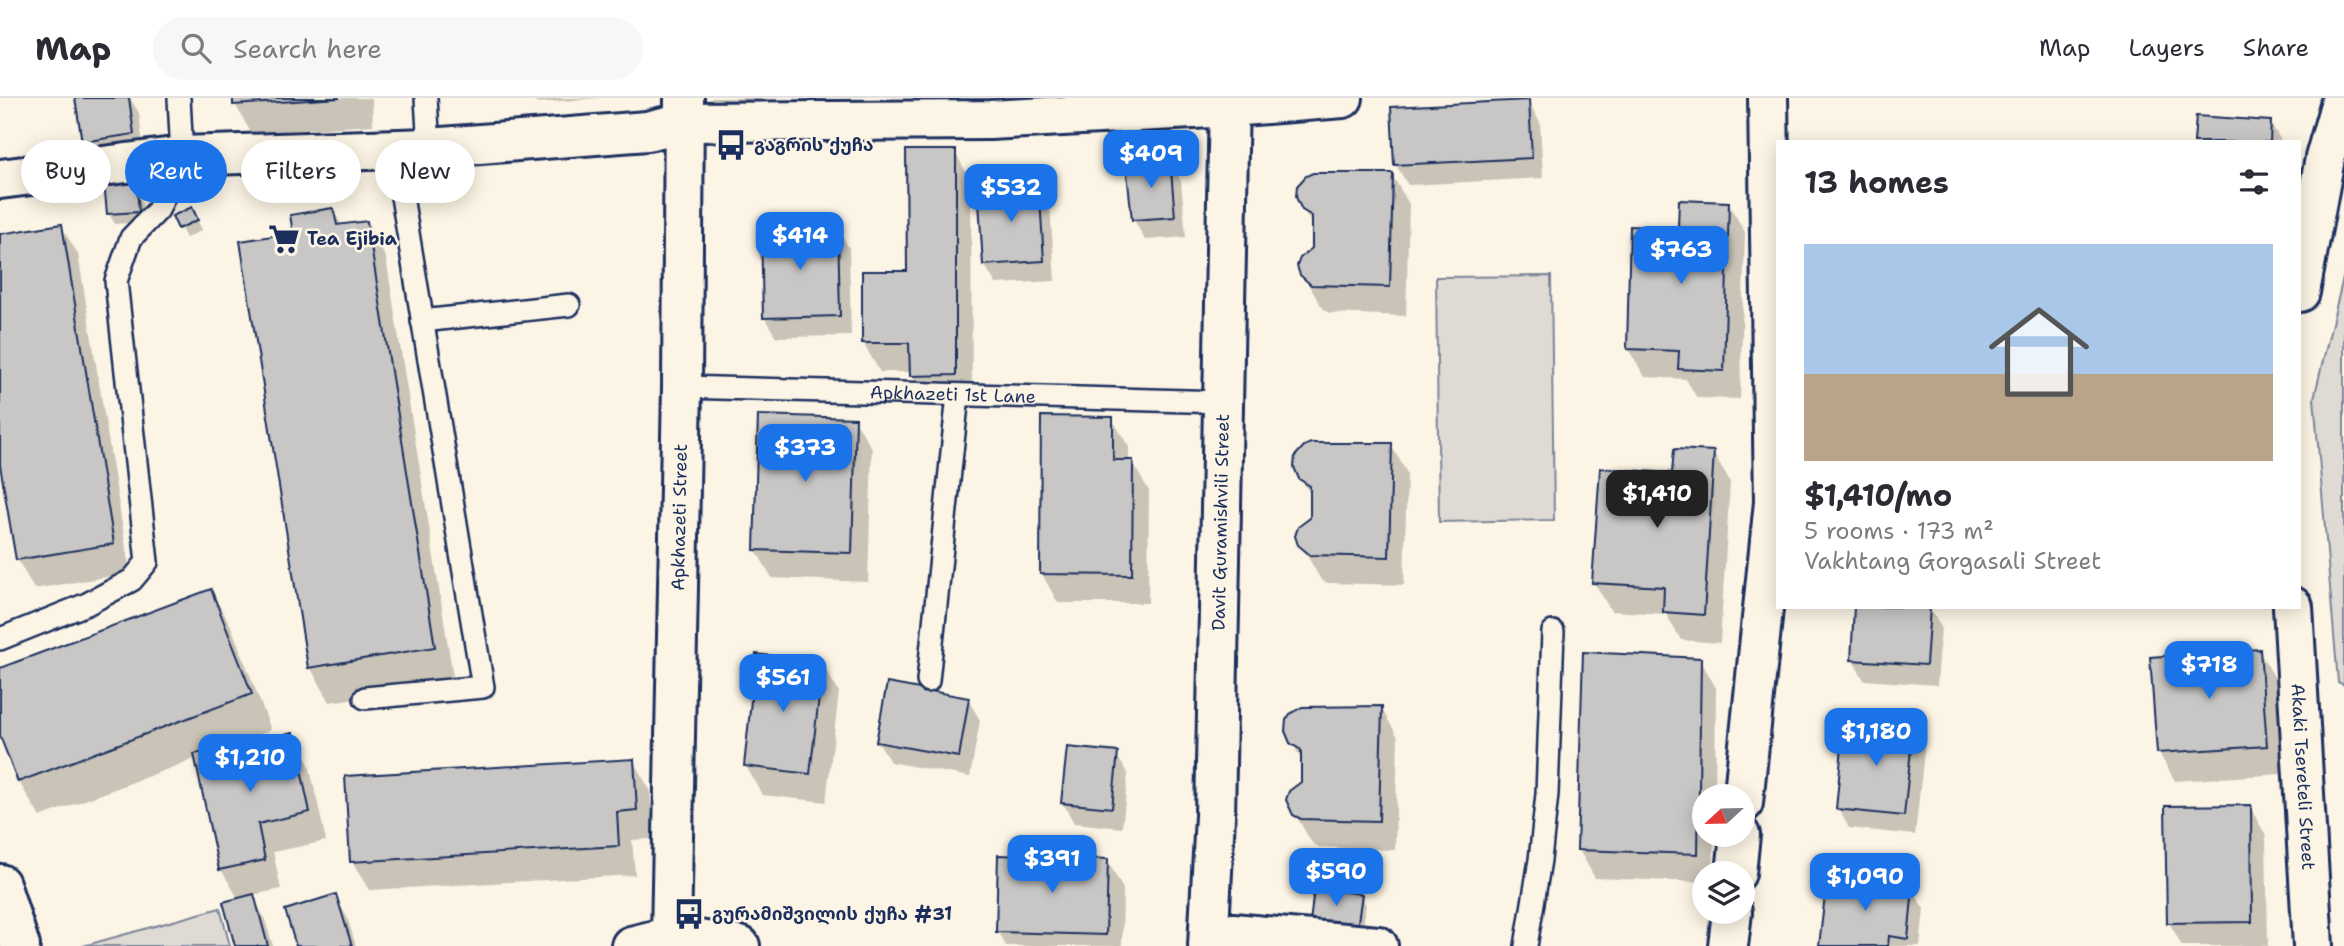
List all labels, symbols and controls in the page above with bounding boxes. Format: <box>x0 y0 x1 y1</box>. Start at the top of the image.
search box <box>153 17 643 80</box>
text: Map <box>35 26 111 71</box>
icon: search <box>177 29 215 67</box>
text: Search here <box>233 31 382 66</box>
text: Map <box>2039 32 2090 64</box>
text: Layers <box>2128 32 2205 64</box>
text: Share <box>2243 32 2309 64</box>
bus stop icon: გაგრის ქუჩა <box>714 128 748 162</box>
pin: $409 <box>1110 130 1192 190</box>
place label: გაგრის ქუჩა <box>754 133 873 157</box>
text: $409 <box>1119 138 1183 168</box>
chip: Buy <box>21 140 111 203</box>
chip: Rent <box>125 140 227 203</box>
chip: Filters <box>241 140 361 203</box>
chip: New <box>375 140 475 203</box>
text: 13 homes <box>1804 162 1949 203</box>
icon: filters <box>2235 163 2273 201</box>
pin: $532 <box>970 164 1052 224</box>
text: $532 <box>980 172 1042 202</box>
pin: $414 <box>759 212 841 272</box>
text: $414 <box>772 220 828 250</box>
supermarket icon: Tea Ejibia <box>267 222 301 256</box>
pin: $763 <box>1640 226 1722 286</box>
place label: Tea Ejibia <box>307 227 398 251</box>
text: $763 <box>1650 234 1712 264</box>
icon: home <box>1976 289 2102 415</box>
street label: Apkhazeti 1st Lane <box>870 380 1036 409</box>
street label: Davit Guramishvili Street <box>1207 413 1235 631</box>
pin: $373 <box>764 424 846 484</box>
text: $373 <box>774 432 836 462</box>
street label: Apkhazeti Street <box>666 443 693 591</box>
pin: $1,410 <box>1600 470 1714 530</box>
text: $1,410/mo <box>1804 475 1952 516</box>
text: $1,410 <box>1622 478 1692 508</box>
text: 5 rooms · 173 m² <box>1804 516 1994 546</box>
text: Vakhtang Gorgasali Street <box>1804 546 2101 576</box>
pin: $718 <box>2168 642 2250 701</box>
text: $718 <box>2180 649 2238 679</box>
pin: $561 <box>742 654 824 714</box>
text: $561 <box>756 662 810 692</box>
street label: Akaki Tsereteli Street <box>2286 683 2321 871</box>
pin: $1,180 <box>1819 708 1933 768</box>
text: $1,180 <box>1841 716 1911 746</box>
pin: $1,210 <box>193 734 307 794</box>
text: $1,210 <box>214 742 286 772</box>
north arrow <box>1692 784 1755 847</box>
map controls <box>1692 784 1755 924</box>
pin: $391 <box>1011 836 1093 895</box>
text: $391 <box>1023 843 1081 873</box>
pin: $590 <box>1295 848 1377 908</box>
pin: $1,090 <box>1808 854 1922 913</box>
text: $590 <box>1305 856 1367 886</box>
button: layers <box>1692 861 1755 924</box>
text: $1,090 <box>1826 861 1904 891</box>
bus stop icon: გურამიშვილის ქუჩა #31 <box>672 897 706 931</box>
place label: გურამიშვილის ქუჩა #31 <box>712 902 952 926</box>

